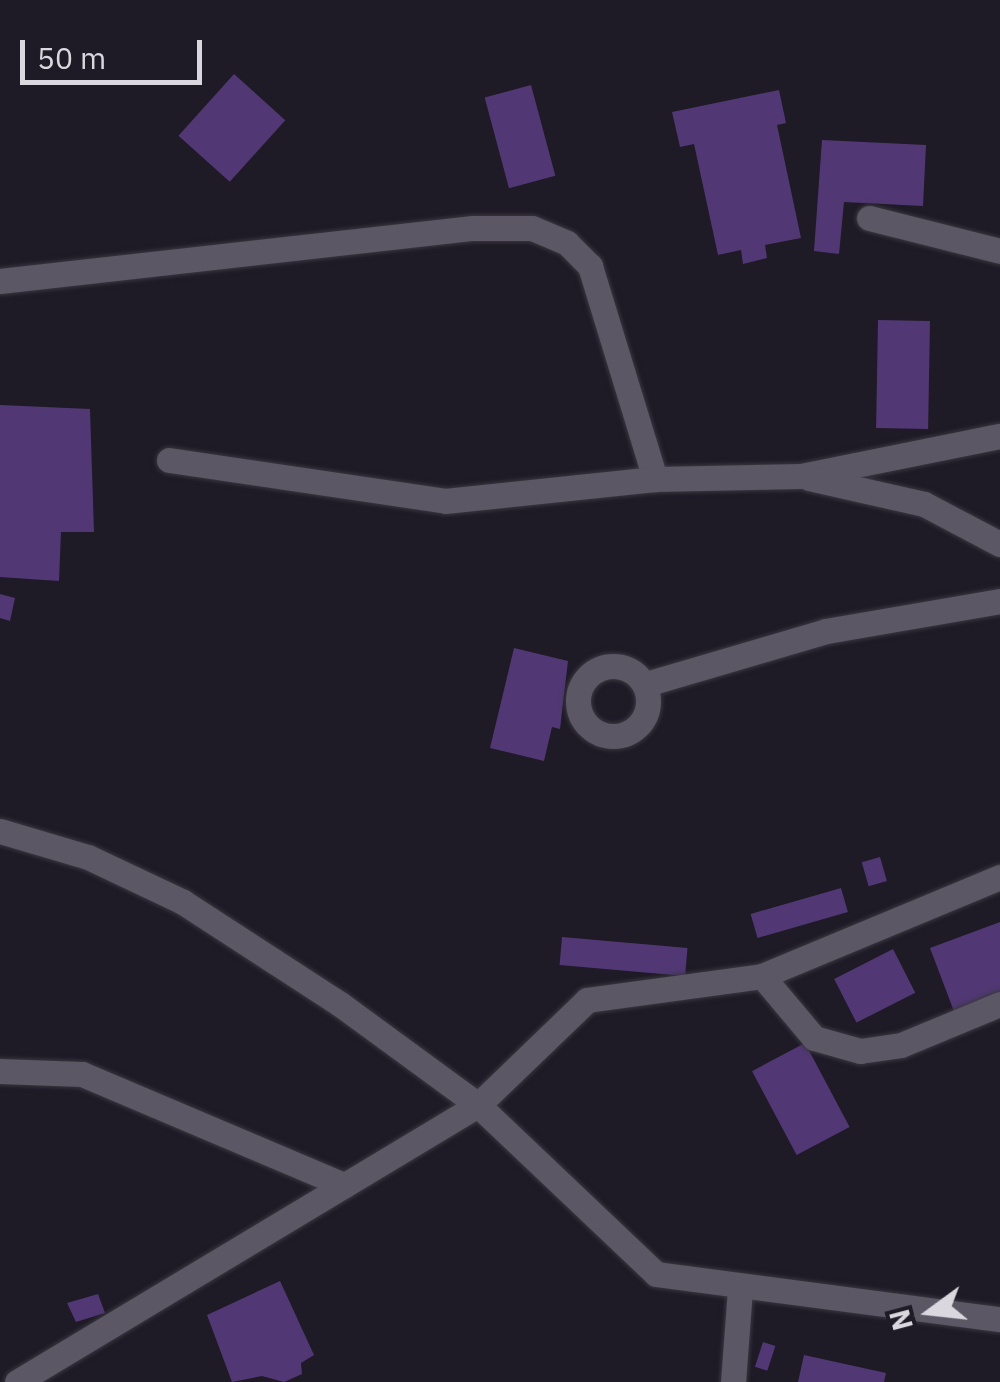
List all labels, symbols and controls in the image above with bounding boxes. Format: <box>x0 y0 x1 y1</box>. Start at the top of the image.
scale bar <box>25 20 208 82</box>
text: 50 m <box>37 38 106 77</box>
north arrow <box>880 1262 980 1362</box>
text: N <box>880 1305 921 1334</box>

